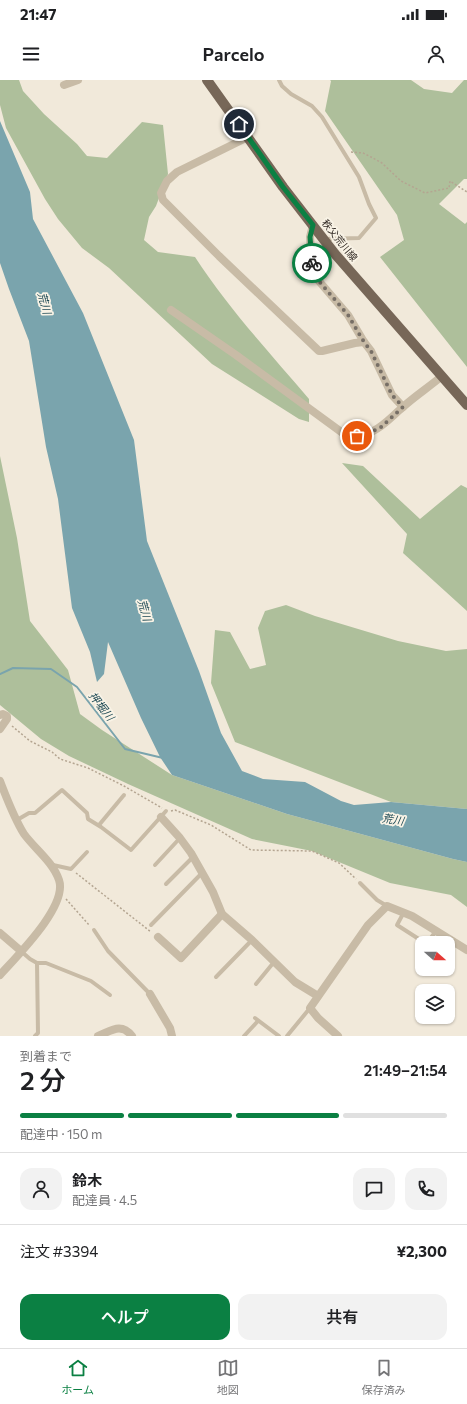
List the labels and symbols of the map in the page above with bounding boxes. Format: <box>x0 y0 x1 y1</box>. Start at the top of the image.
pin <box>222 107 256 141</box>
street label: 秩父荒川線 <box>320 217 360 263</box>
courier <box>292 243 332 283</box>
water label: 荒川 <box>36 291 54 316</box>
pin <box>340 419 374 453</box>
water label: 荒川 <box>136 598 155 623</box>
water label: 押堀川 <box>87 689 118 724</box>
water label: 荒川 <box>381 811 406 827</box>
north arrow <box>415 936 455 976</box>

